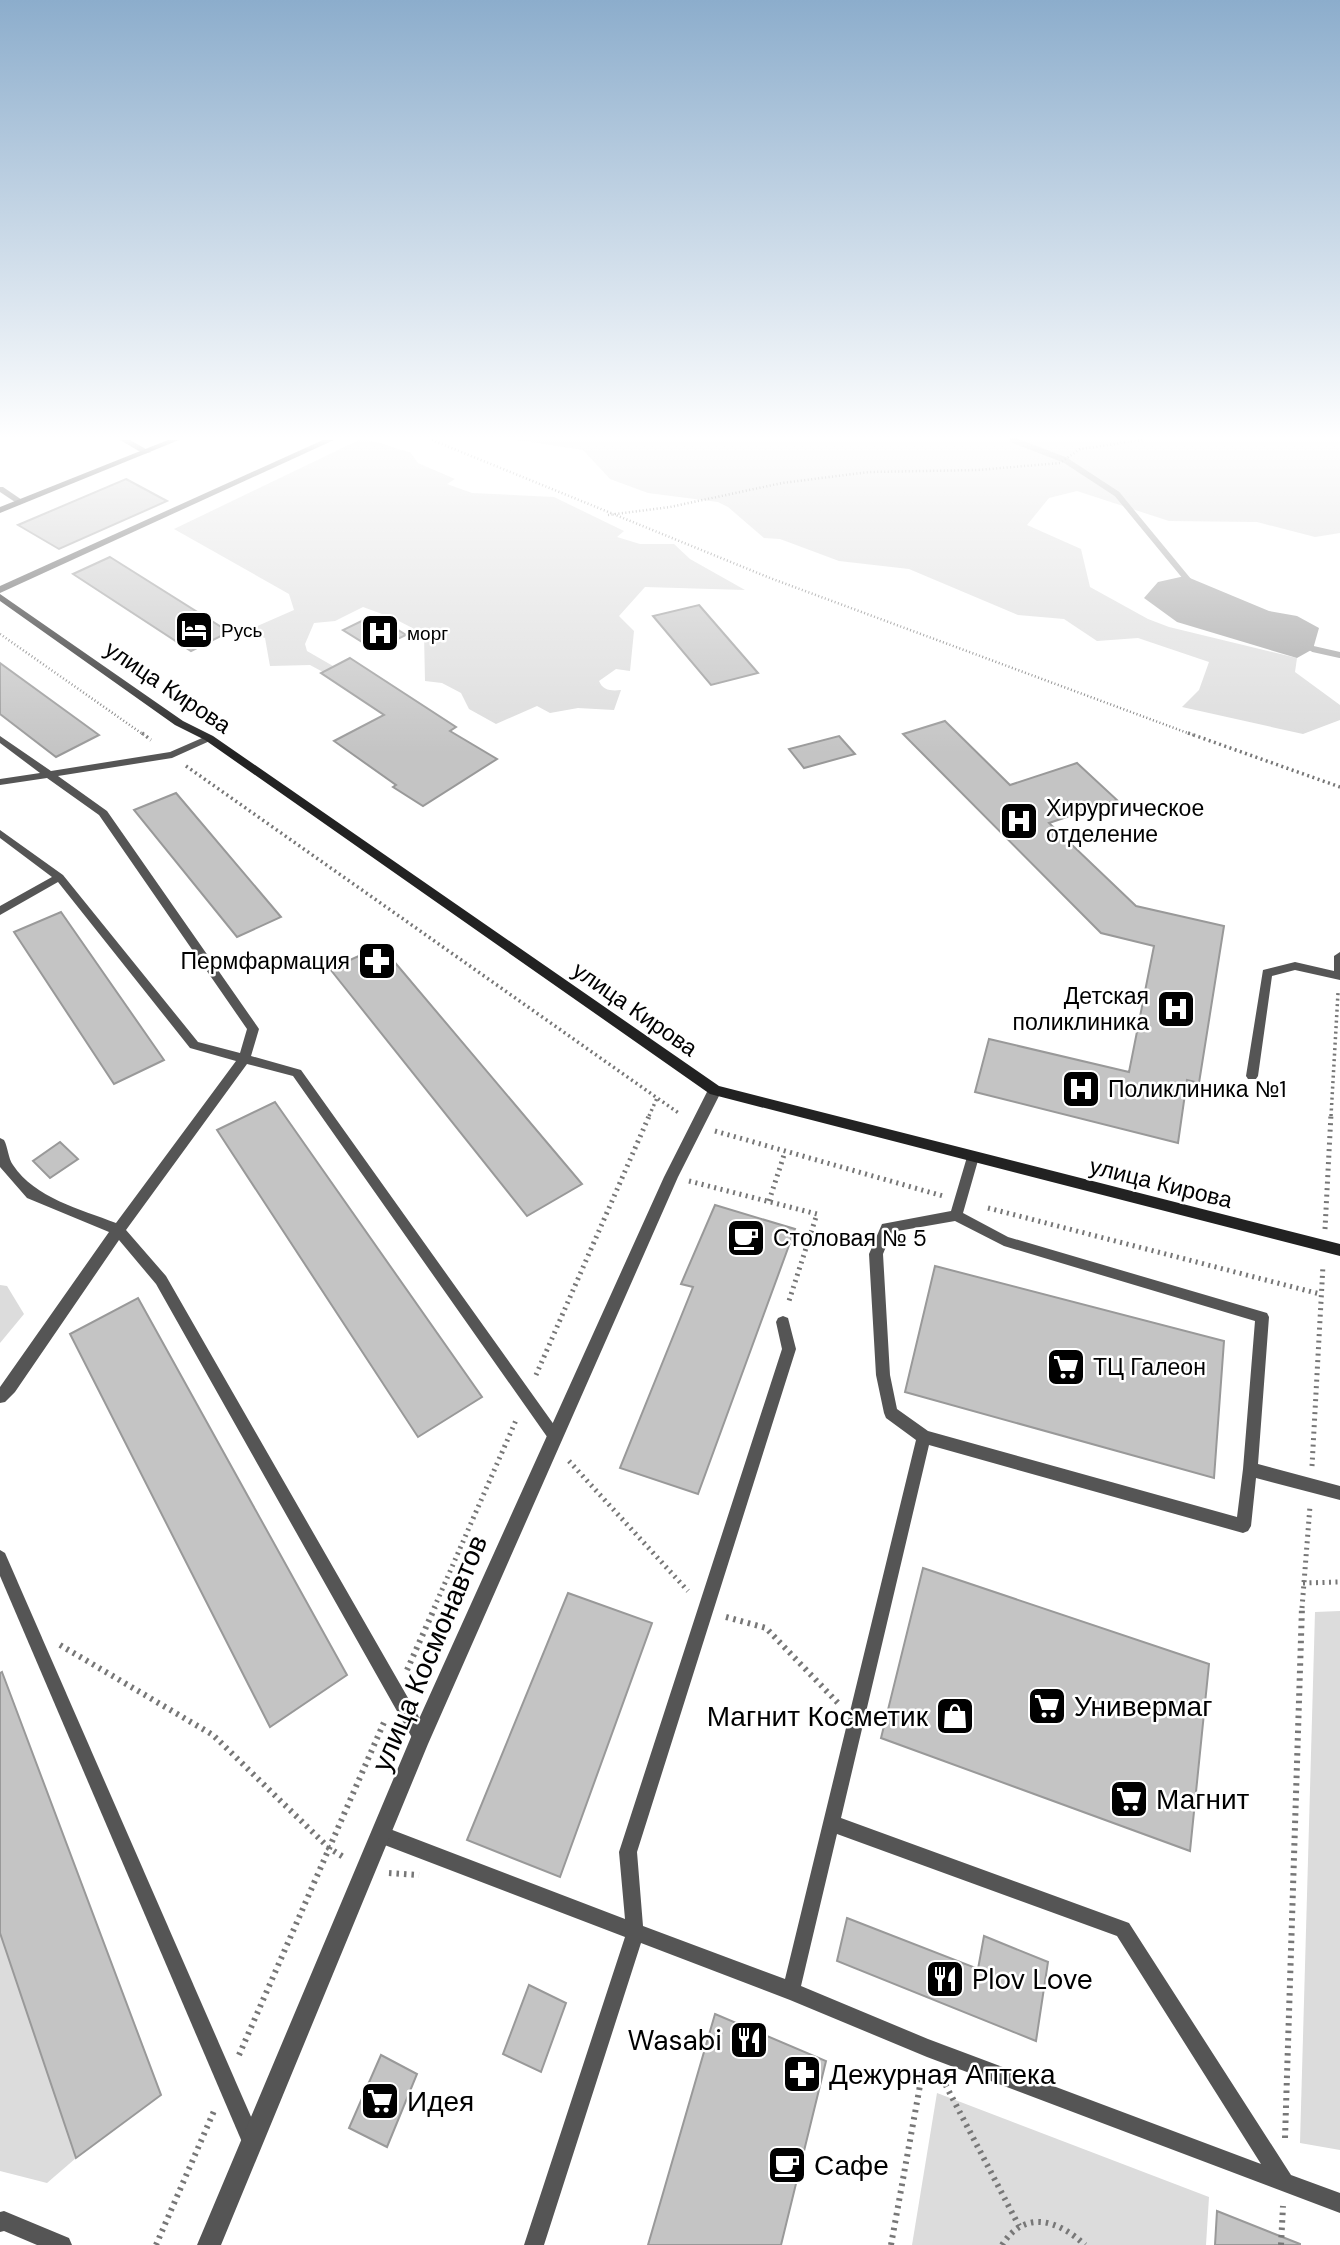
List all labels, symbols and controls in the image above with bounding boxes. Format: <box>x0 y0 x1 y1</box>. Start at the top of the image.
hotel icon: Русь <box>173 609 215 651</box>
hospital icon: морг <box>359 612 401 654</box>
place label: Русь <box>221 618 262 643</box>
place label: морг <box>407 621 448 646</box>
street label: улица Кирова <box>99 634 237 740</box>
place label: Хирургическое отделение <box>1046 793 1204 849</box>
hospital icon: Хирургическое отделение <box>998 800 1040 842</box>
pharmacy icon: Пермфармация <box>356 940 398 982</box>
place label: Пермфармация <box>180 946 350 976</box>
street label: улица Кирова <box>567 955 704 1063</box>
place label: Детская поликлиника <box>1012 981 1149 1037</box>
hospital icon: Детская поликлиника <box>1155 988 1197 1030</box>
hospital icon: Поликлиника №1 <box>1060 1068 1102 1110</box>
place label: Поликлиника №1 <box>1108 1074 1287 1104</box>
street label: улица Кирова <box>1087 1151 1236 1215</box>
cafe icon: Столовая № 5 <box>725 1217 767 1259</box>
place label: Столовая № 5 <box>773 1223 927 1253</box>
supermarket icon: ТЦ Галеон <box>1045 1346 1087 1388</box>
place label: ТЦ Галеон <box>1093 1352 1206 1382</box>
street label: улица Космонавтов <box>363 1529 496 1777</box>
supermarket icon: Универмаг <box>1026 1685 1068 1727</box>
place label: Универмаг <box>1074 1688 1212 1725</box>
shop icon: Магнит Косметик <box>934 1695 976 1737</box>
place label: Магнит Косметик <box>707 1698 929 1735</box>
supermarket icon: Магнит <box>1108 1778 1150 1820</box>
place label: Магнит <box>1156 1781 1250 1818</box>
restaurant icon: Plov Love <box>924 1958 966 2000</box>
place label: Plov Love <box>972 1961 1093 1998</box>
restaurant icon: Wasabi <box>728 2019 770 2061</box>
place label: Wasabi <box>627 2022 722 2059</box>
pharmacy icon: Дежурная Аптека <box>781 2053 823 2095</box>
place label: Дежурная Аптека <box>829 2056 1056 2093</box>
supermarket icon: Идея <box>359 2080 401 2122</box>
place label: Идея <box>407 2083 474 2120</box>
cafe icon: Сафе <box>766 2144 808 2186</box>
place label: Сафе <box>814 2147 889 2184</box>

